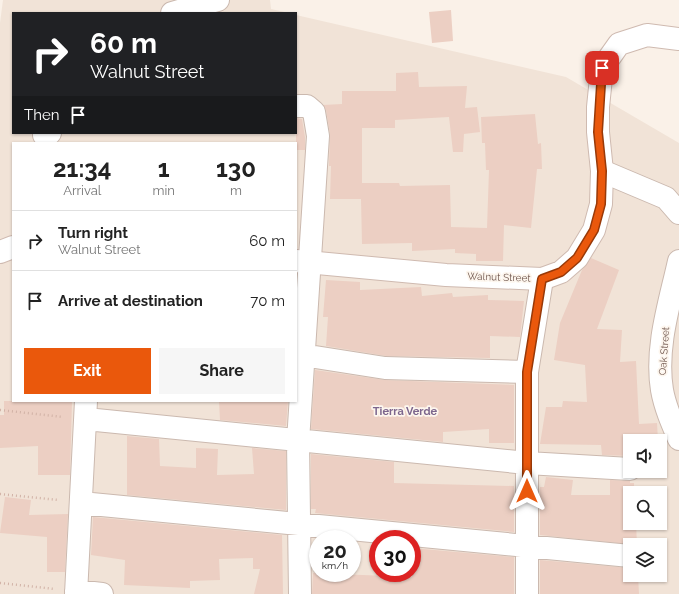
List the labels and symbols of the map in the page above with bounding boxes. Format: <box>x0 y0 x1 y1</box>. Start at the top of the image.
pin <box>585 51 619 85</box>
street label: Walnut Street <box>467 270 532 284</box>
street label: Oak Street <box>657 326 671 376</box>
district label: Tierra Verde <box>373 405 438 418</box>
position arrow <box>506 470 548 512</box>
speed limit sign: 30 <box>369 530 421 582</box>

